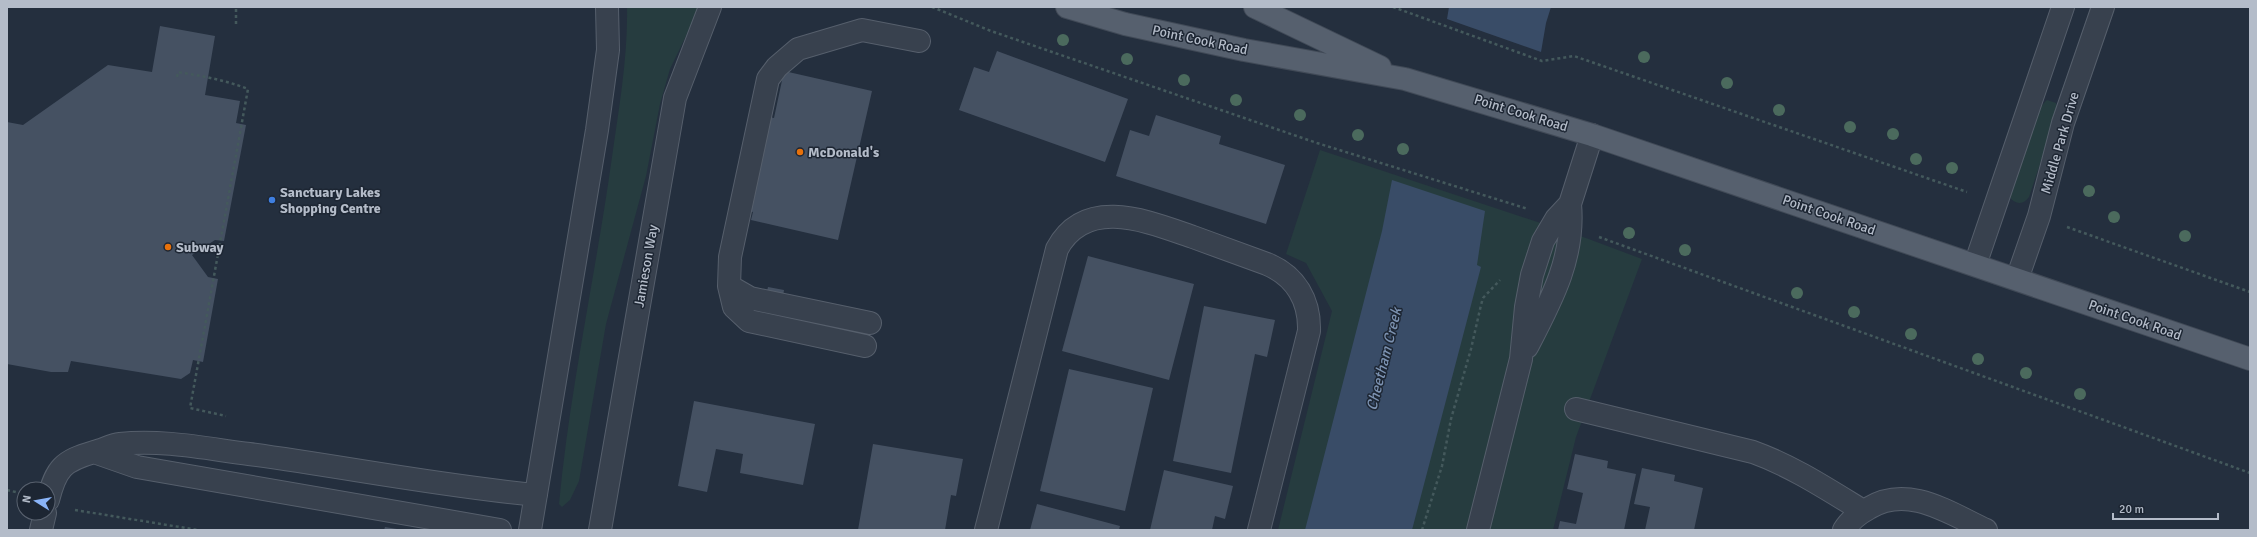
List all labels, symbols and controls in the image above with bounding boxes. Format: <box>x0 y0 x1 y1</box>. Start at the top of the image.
street label: Point Cook Road <box>1151 22 1249 58</box>
street label: Middle Park Drive <box>2037 90 2083 196</box>
street label: Point Cook Road <box>1472 91 1570 135</box>
place label: McDonald's <box>808 144 879 161</box>
marker: McDonald's <box>795 147 805 157</box>
place label: Sanctuary Lakes Shopping Centre <box>280 184 381 217</box>
street label: Point Cook Road <box>1780 191 1878 239</box>
marker: Sanctuary Lakes Shopping Centre <box>267 195 277 205</box>
street label: Jamieson Way <box>630 223 662 309</box>
place label: Subway <box>176 239 223 256</box>
marker: Subway <box>163 242 173 252</box>
street label: Point Cook Road <box>2086 296 2184 344</box>
water label: Cheetham Creek <box>1363 304 1406 412</box>
north arrow <box>16 481 56 521</box>
text: N <box>20 494 34 504</box>
scale bar <box>2113 495 2218 521</box>
text: 20 m <box>2119 502 2144 517</box>

